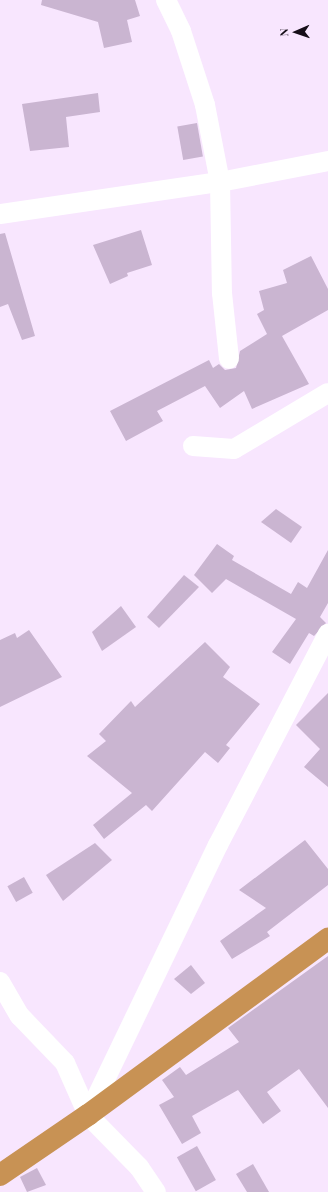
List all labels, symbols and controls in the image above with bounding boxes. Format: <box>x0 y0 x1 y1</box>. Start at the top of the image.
north arrow <box>276 12 316 52</box>
text: N <box>276 28 291 37</box>

